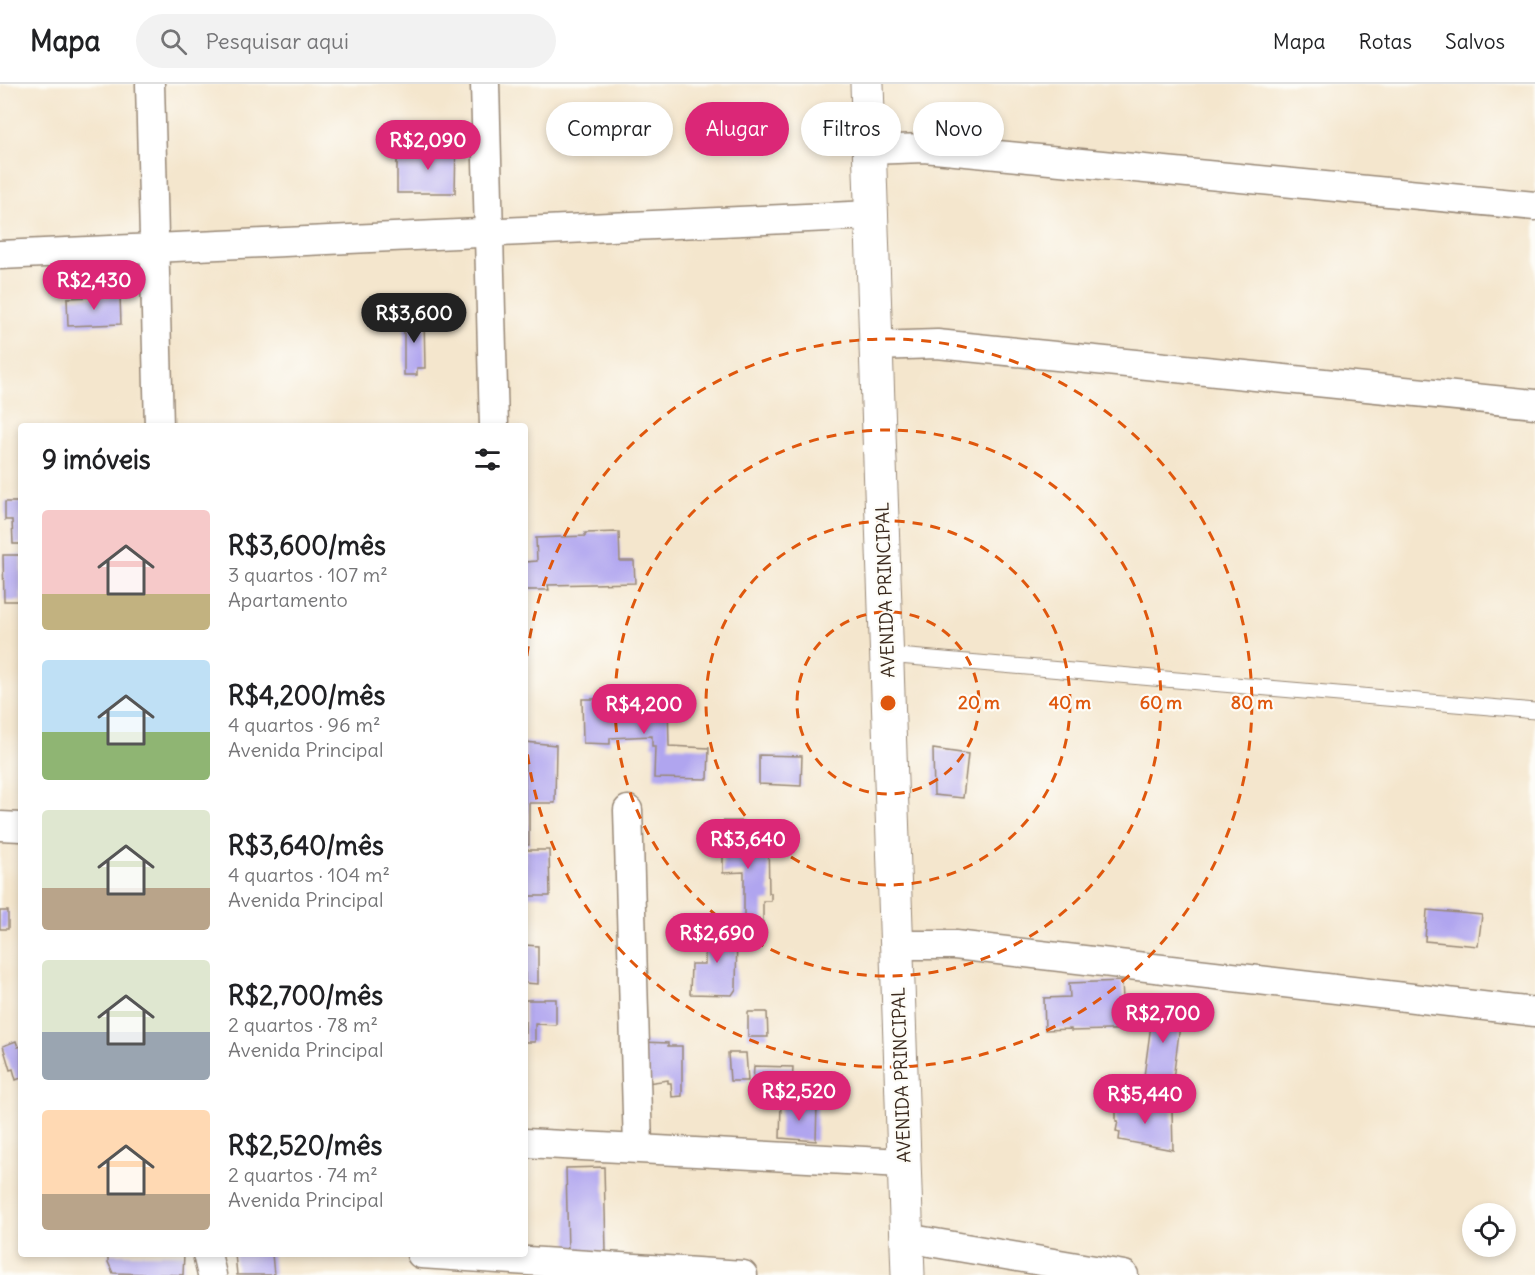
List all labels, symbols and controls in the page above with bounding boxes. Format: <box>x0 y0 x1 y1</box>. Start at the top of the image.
search box <box>136 14 556 68</box>
text: Mapa <box>30 23 100 59</box>
icon: search <box>157 25 190 58</box>
text: Pesquisar aqui <box>205 27 349 55</box>
text: Mapa <box>1273 28 1326 55</box>
text: Rotas <box>1359 28 1412 55</box>
text: Salvos <box>1445 28 1505 55</box>
chip: Comprar <box>546 102 673 156</box>
chip: Alugar <box>685 102 789 156</box>
chip: Filtros <box>801 102 901 156</box>
chip: Novo <box>913 102 1004 156</box>
pin: R$2,090 <box>373 120 483 171</box>
text: R$2,090 <box>390 127 466 152</box>
pin: R$2,430 <box>39 260 149 311</box>
text: R$2,430 <box>57 267 131 292</box>
pin: R$3,600 <box>359 293 469 344</box>
text: R$3,600 <box>375 300 453 325</box>
text: 9 imóveis <box>42 443 151 476</box>
icon: filters <box>471 443 504 476</box>
street label: AVENIDA PRINCIPAL <box>870 502 900 678</box>
text: R$3,600/mês <box>228 529 386 562</box>
icon: home <box>90 534 162 606</box>
text: 3 quartos · 107 m² <box>228 562 388 587</box>
text: Apartamento <box>228 587 348 612</box>
text: R$4,200/mês <box>228 679 385 712</box>
icon: home <box>90 684 162 756</box>
pin: R$4,200 <box>589 684 699 735</box>
text: R$4,200 <box>606 691 682 716</box>
text: 20 m <box>958 691 1000 714</box>
text: 40 m <box>1049 691 1091 714</box>
text: 60 m <box>1140 691 1182 714</box>
text: 80 m <box>1231 691 1273 714</box>
centre of rings <box>878 693 898 713</box>
text: 4 quartos · 96 m² <box>228 712 380 737</box>
text: Avenida Principal <box>228 737 383 762</box>
pin: R$3,640 <box>693 819 803 870</box>
text: R$3,640 <box>710 826 786 851</box>
text: R$3,640/mês <box>228 829 384 862</box>
icon: home <box>90 834 162 906</box>
text: 4 quartos · 104 m² <box>228 862 390 887</box>
text: Avenida Principal <box>228 887 383 912</box>
pin: R$2,690 <box>662 913 772 964</box>
text: R$2,690 <box>679 920 755 945</box>
text: R$2,700/mês <box>228 979 383 1012</box>
icon: home <box>90 984 162 1056</box>
street label: AVENIDA PRINCIPAL <box>886 987 916 1163</box>
pin: R$2,700 <box>1108 993 1218 1044</box>
text: R$2,700 <box>1125 1000 1201 1025</box>
text: 2 quartos · 78 m² <box>228 1012 378 1037</box>
text: Avenida Principal <box>228 1037 383 1062</box>
pin: R$2,520 <box>744 1071 854 1122</box>
pin: R$5,440 <box>1090 1074 1200 1125</box>
text: R$2,520 <box>762 1078 836 1103</box>
text: R$5,440 <box>1107 1081 1183 1106</box>
text: R$2,520/mês <box>228 1129 382 1162</box>
icon: home <box>90 1134 162 1206</box>
text: 2 quartos · 74 m² <box>228 1162 378 1187</box>
text: Avenida Principal <box>228 1187 383 1212</box>
map controls <box>1462 1203 1516 1257</box>
button: locate <box>1462 1203 1516 1257</box>

